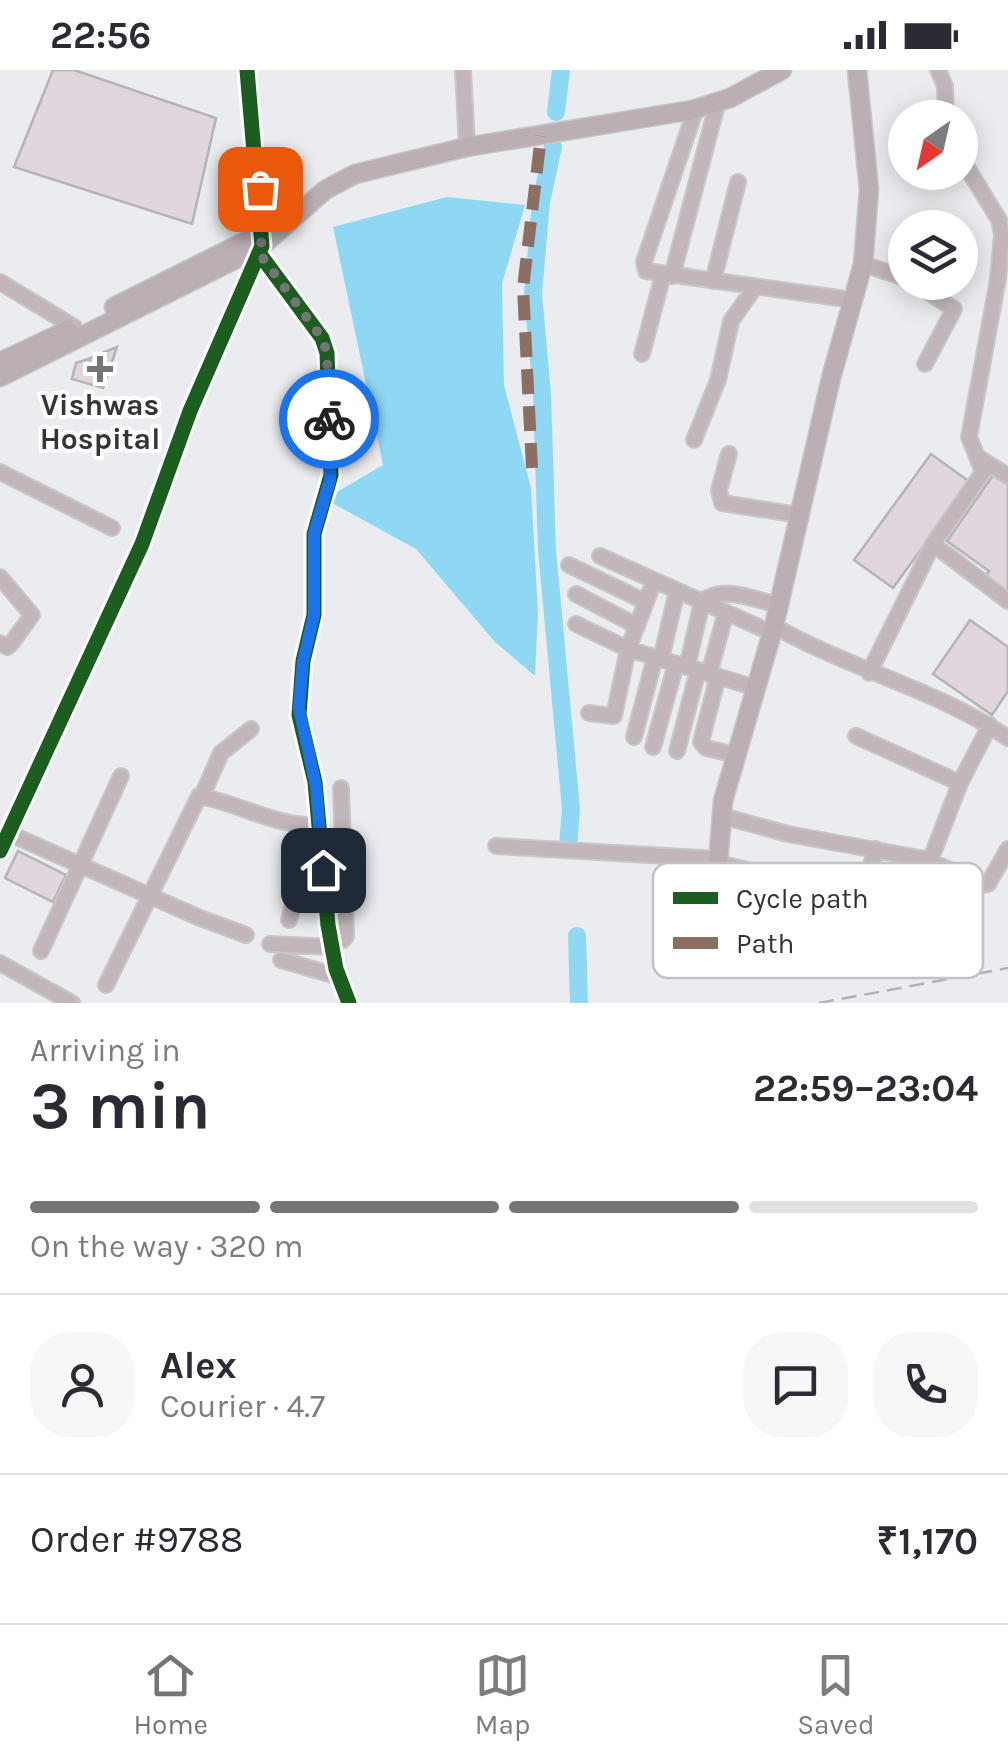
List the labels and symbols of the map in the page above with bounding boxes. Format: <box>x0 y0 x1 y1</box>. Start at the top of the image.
north arrow <box>888 100 978 190</box>
pin <box>218 147 303 232</box>
marker: Vishwas Hospital <box>87 356 113 382</box>
courier <box>279 369 379 469</box>
place label: Vishwas Hospital <box>40 387 160 457</box>
pin <box>281 828 366 913</box>
legend <box>653 863 983 978</box>
text: Cycle path <box>736 882 869 915</box>
text: Path <box>736 927 794 960</box>

